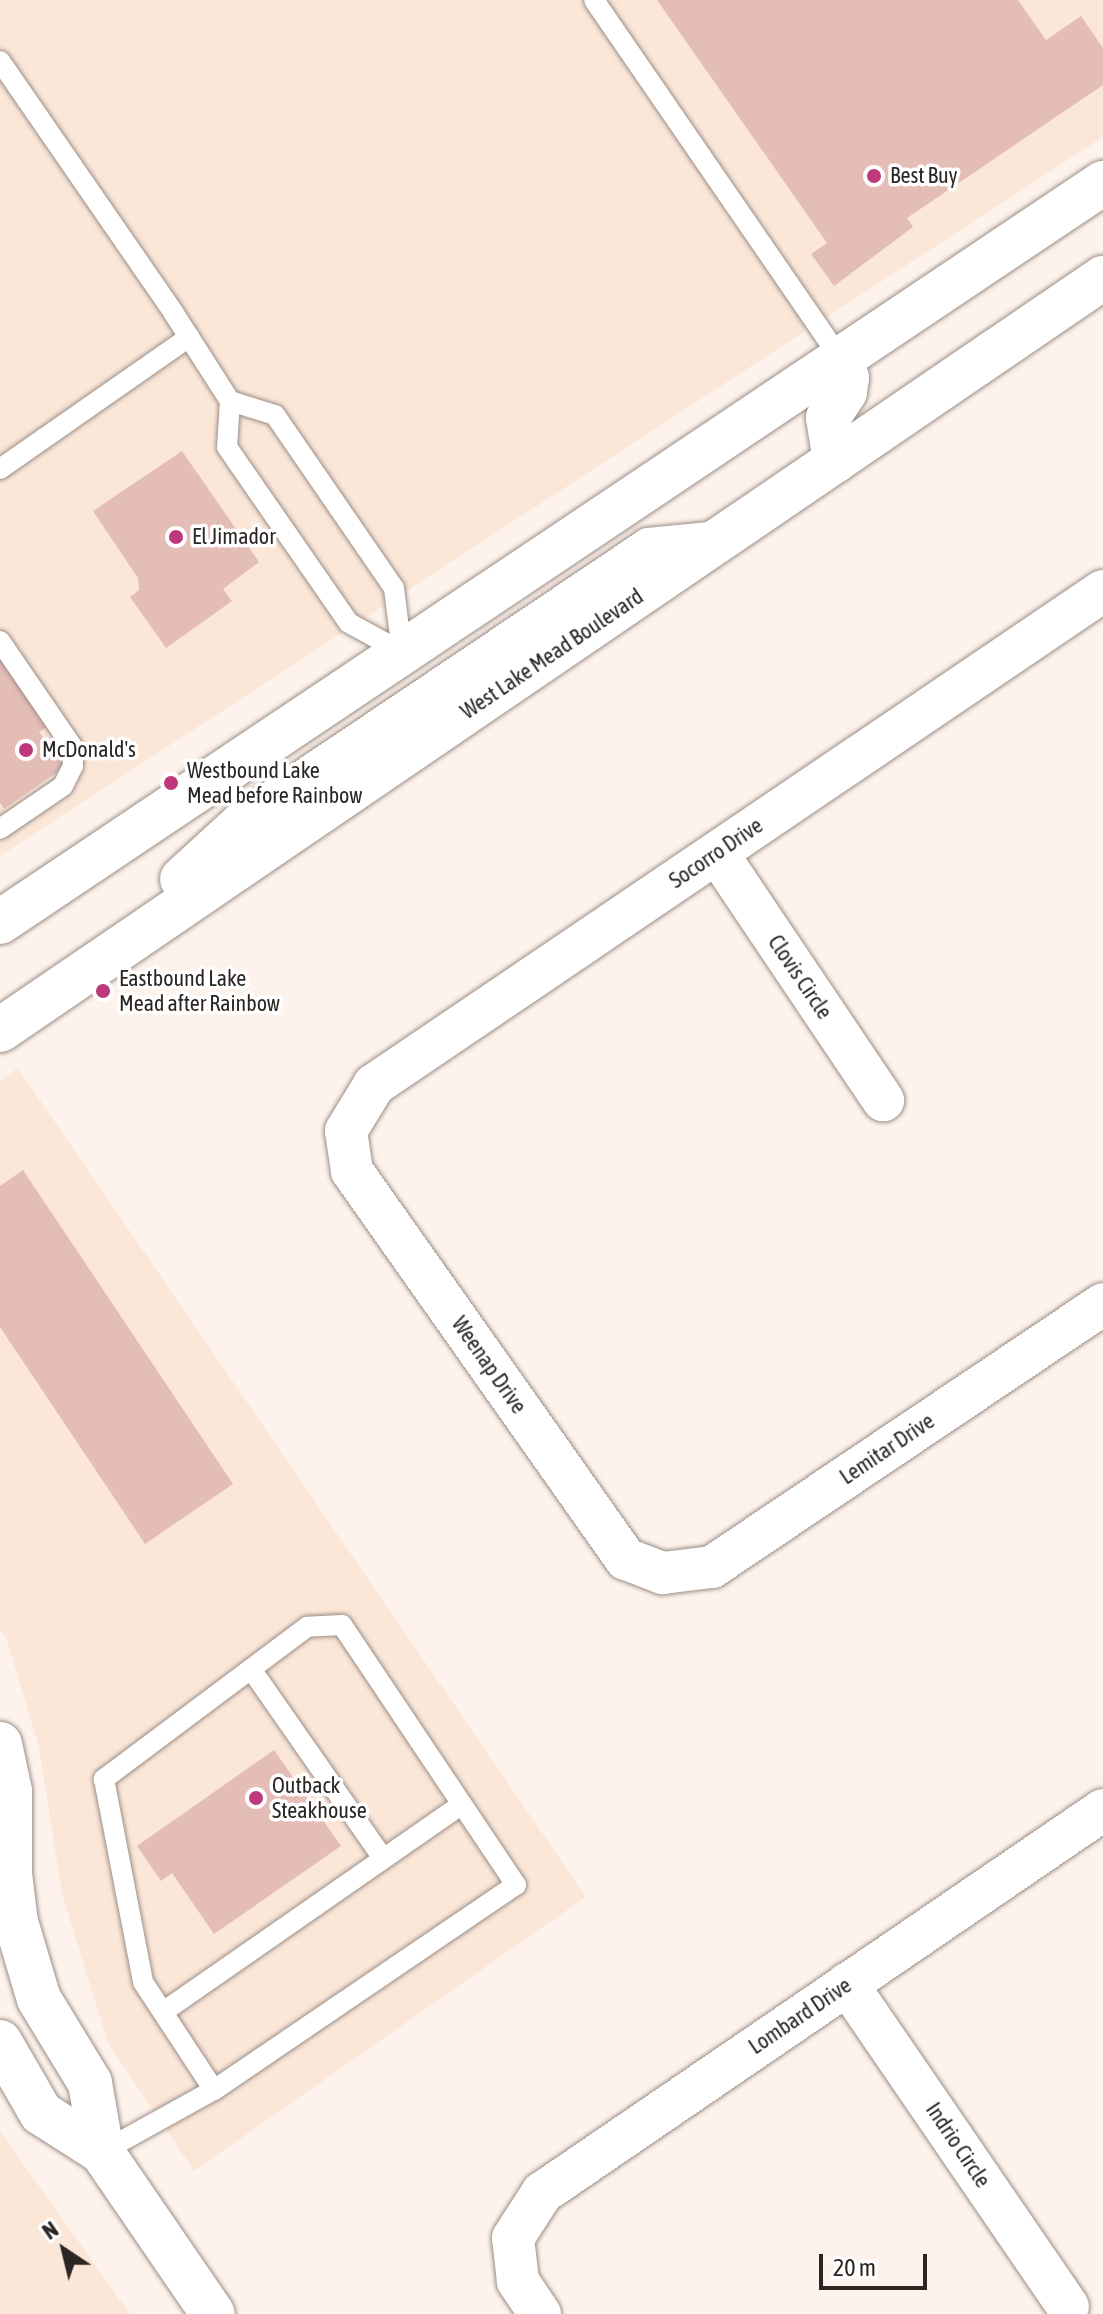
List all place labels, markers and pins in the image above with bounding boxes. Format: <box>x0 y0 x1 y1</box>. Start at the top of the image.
place label: Best Buy <box>890 163 958 189</box>
marker: Best Buy <box>865 167 883 185</box>
place label: El Jimador <box>192 524 276 550</box>
marker: El Jimador <box>167 528 185 546</box>
place label: McDonald's <box>42 737 136 763</box>
marker: McDonald's <box>17 741 35 759</box>
place label: Westbound Lake Mead before Rainbow <box>187 757 362 808</box>
marker: Westbound Lake Mead before Rainbow <box>162 774 180 792</box>
place label: Eastbound Lake Mead after Rainbow <box>119 965 280 1016</box>
marker: Eastbound Lake Mead after Rainbow <box>94 982 112 1000</box>
place label: Outback Steakhouse <box>272 1772 367 1824</box>
marker: Outback Steakhouse <box>247 1789 265 1807</box>

